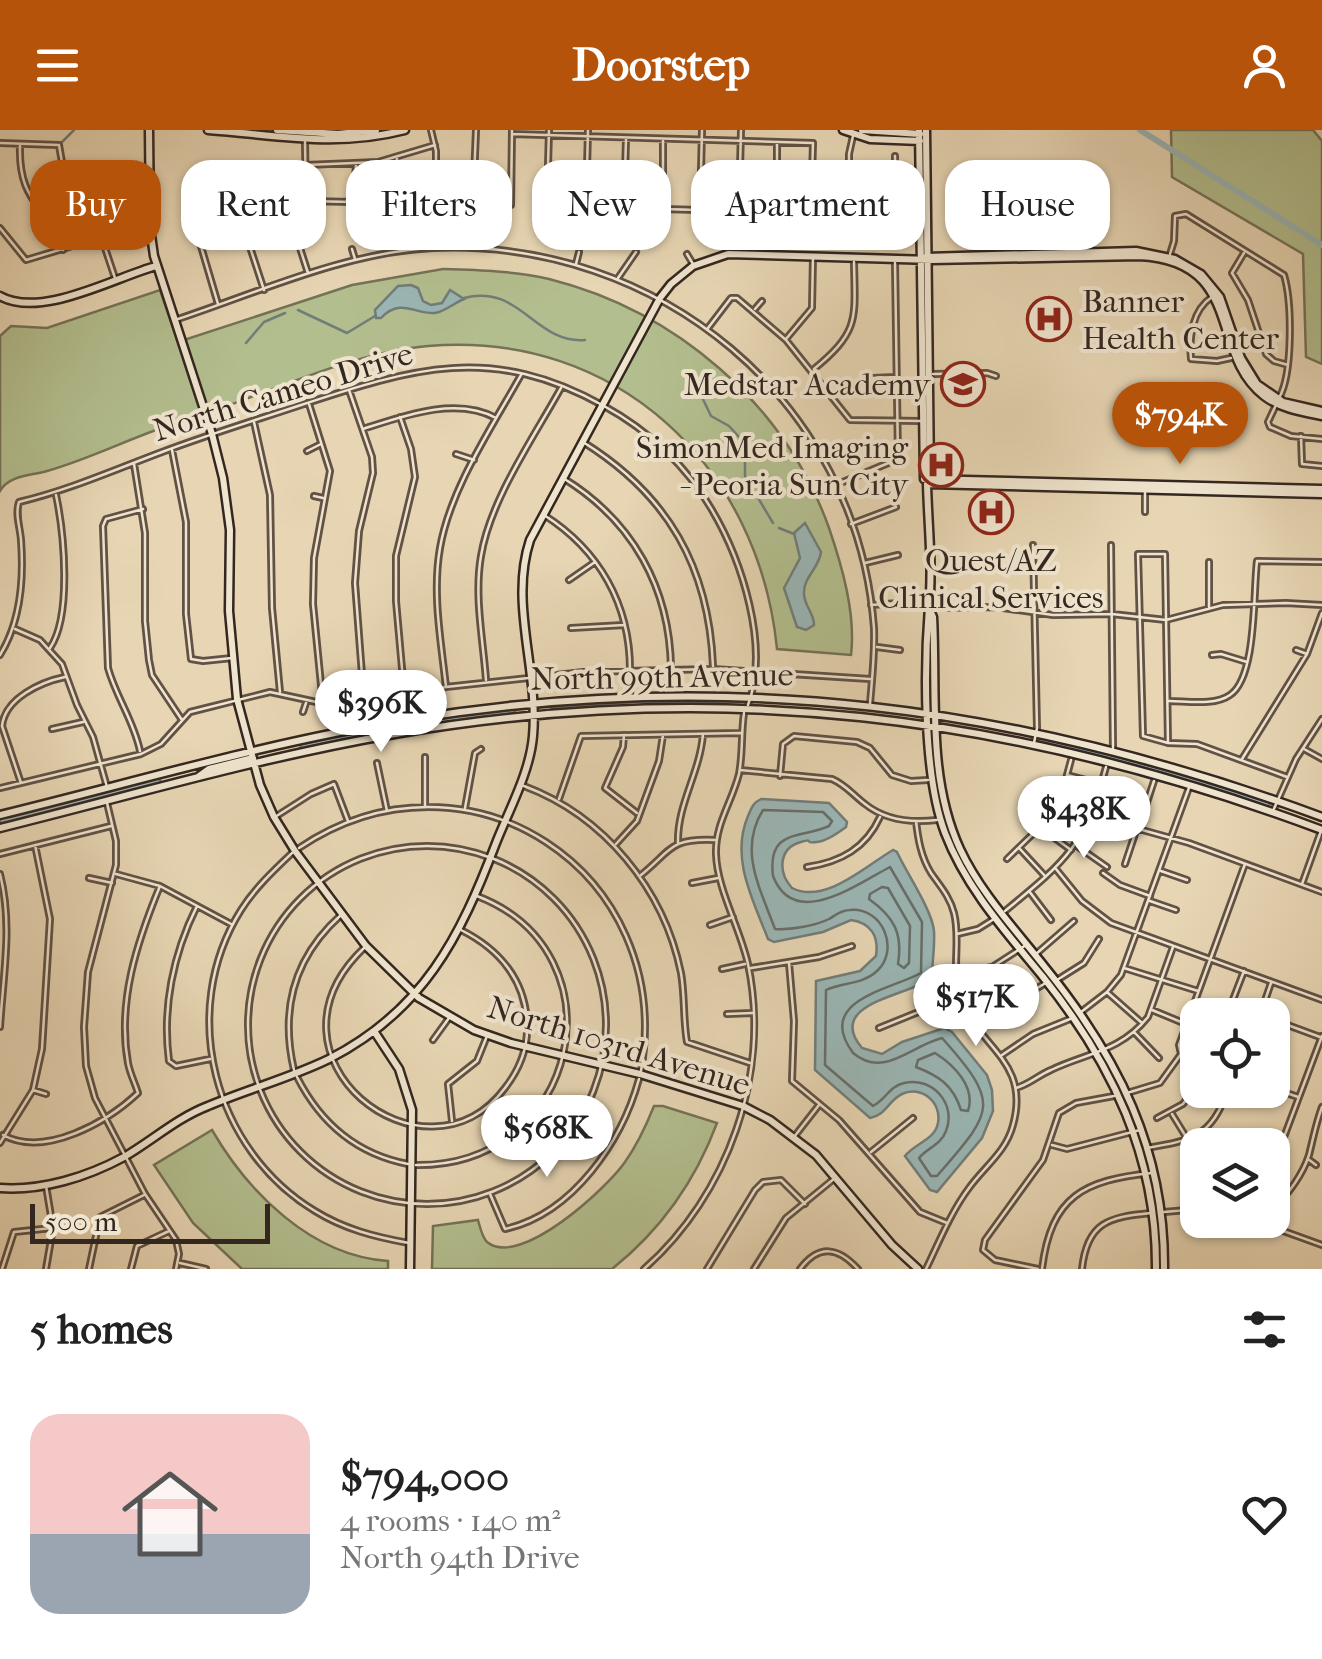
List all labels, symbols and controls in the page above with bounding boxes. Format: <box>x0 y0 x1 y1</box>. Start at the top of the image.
icon: menu <box>30 38 85 93</box>
icon: person <box>1237 38 1292 93</box>
text: Doorstep <box>572 39 750 92</box>
chip: Buy <box>30 160 161 250</box>
chip: Rent <box>181 160 326 250</box>
chip: Filters <box>346 160 512 250</box>
chip: New <box>532 160 671 250</box>
chip: Apartment <box>691 160 925 250</box>
chip: House <box>945 160 1110 250</box>
place label: Banner Health Center <box>1082 283 1279 357</box>
hospital icon: Banner Health Center <box>1026 296 1072 342</box>
street label: North Cameo Drive <box>149 335 418 449</box>
school or university icon: Medstar Academy <box>940 361 986 407</box>
place label: Medstar Academy <box>684 366 931 403</box>
pin: $794K <box>1110 382 1250 467</box>
text: $794K <box>1134 396 1226 433</box>
place label: SimonMed Imaging - Peoria Sun City <box>636 429 909 503</box>
hospital icon: SimonMed Imaging - Peoria Sun City <box>918 442 964 488</box>
hospital icon: Quest/AZ Clinical Services <box>968 489 1014 535</box>
place label: Quest/AZ Clinical Services <box>878 542 1104 616</box>
street label: North 99th Avenue <box>530 656 794 698</box>
pin: $396K <box>311 670 451 755</box>
text: $396K <box>337 684 425 721</box>
pin: $438K <box>1014 776 1154 861</box>
text: $438K <box>1040 790 1128 827</box>
pin: $517K <box>906 964 1046 1049</box>
text: $517K <box>935 978 1017 1015</box>
street label: North 103rd Avenue <box>483 988 755 1104</box>
map controls <box>1180 998 1290 1238</box>
button: locate <box>1180 998 1290 1108</box>
pin: $568K <box>477 1095 617 1180</box>
text: $568K <box>503 1109 591 1146</box>
button: layers <box>1180 1128 1290 1238</box>
scale bar <box>30 1199 270 1244</box>
text: 500 m <box>45 1205 117 1238</box>
icon: filters <box>1237 1302 1292 1357</box>
text: 5 homes <box>30 1305 173 1354</box>
text: $794,000 <box>340 1453 509 1502</box>
icon: home <box>110 1454 230 1574</box>
icon: heart <box>1237 1487 1292 1542</box>
text: 4 rooms · 140 m² <box>340 1502 561 1539</box>
text: North 94th Drive <box>340 1539 580 1576</box>

